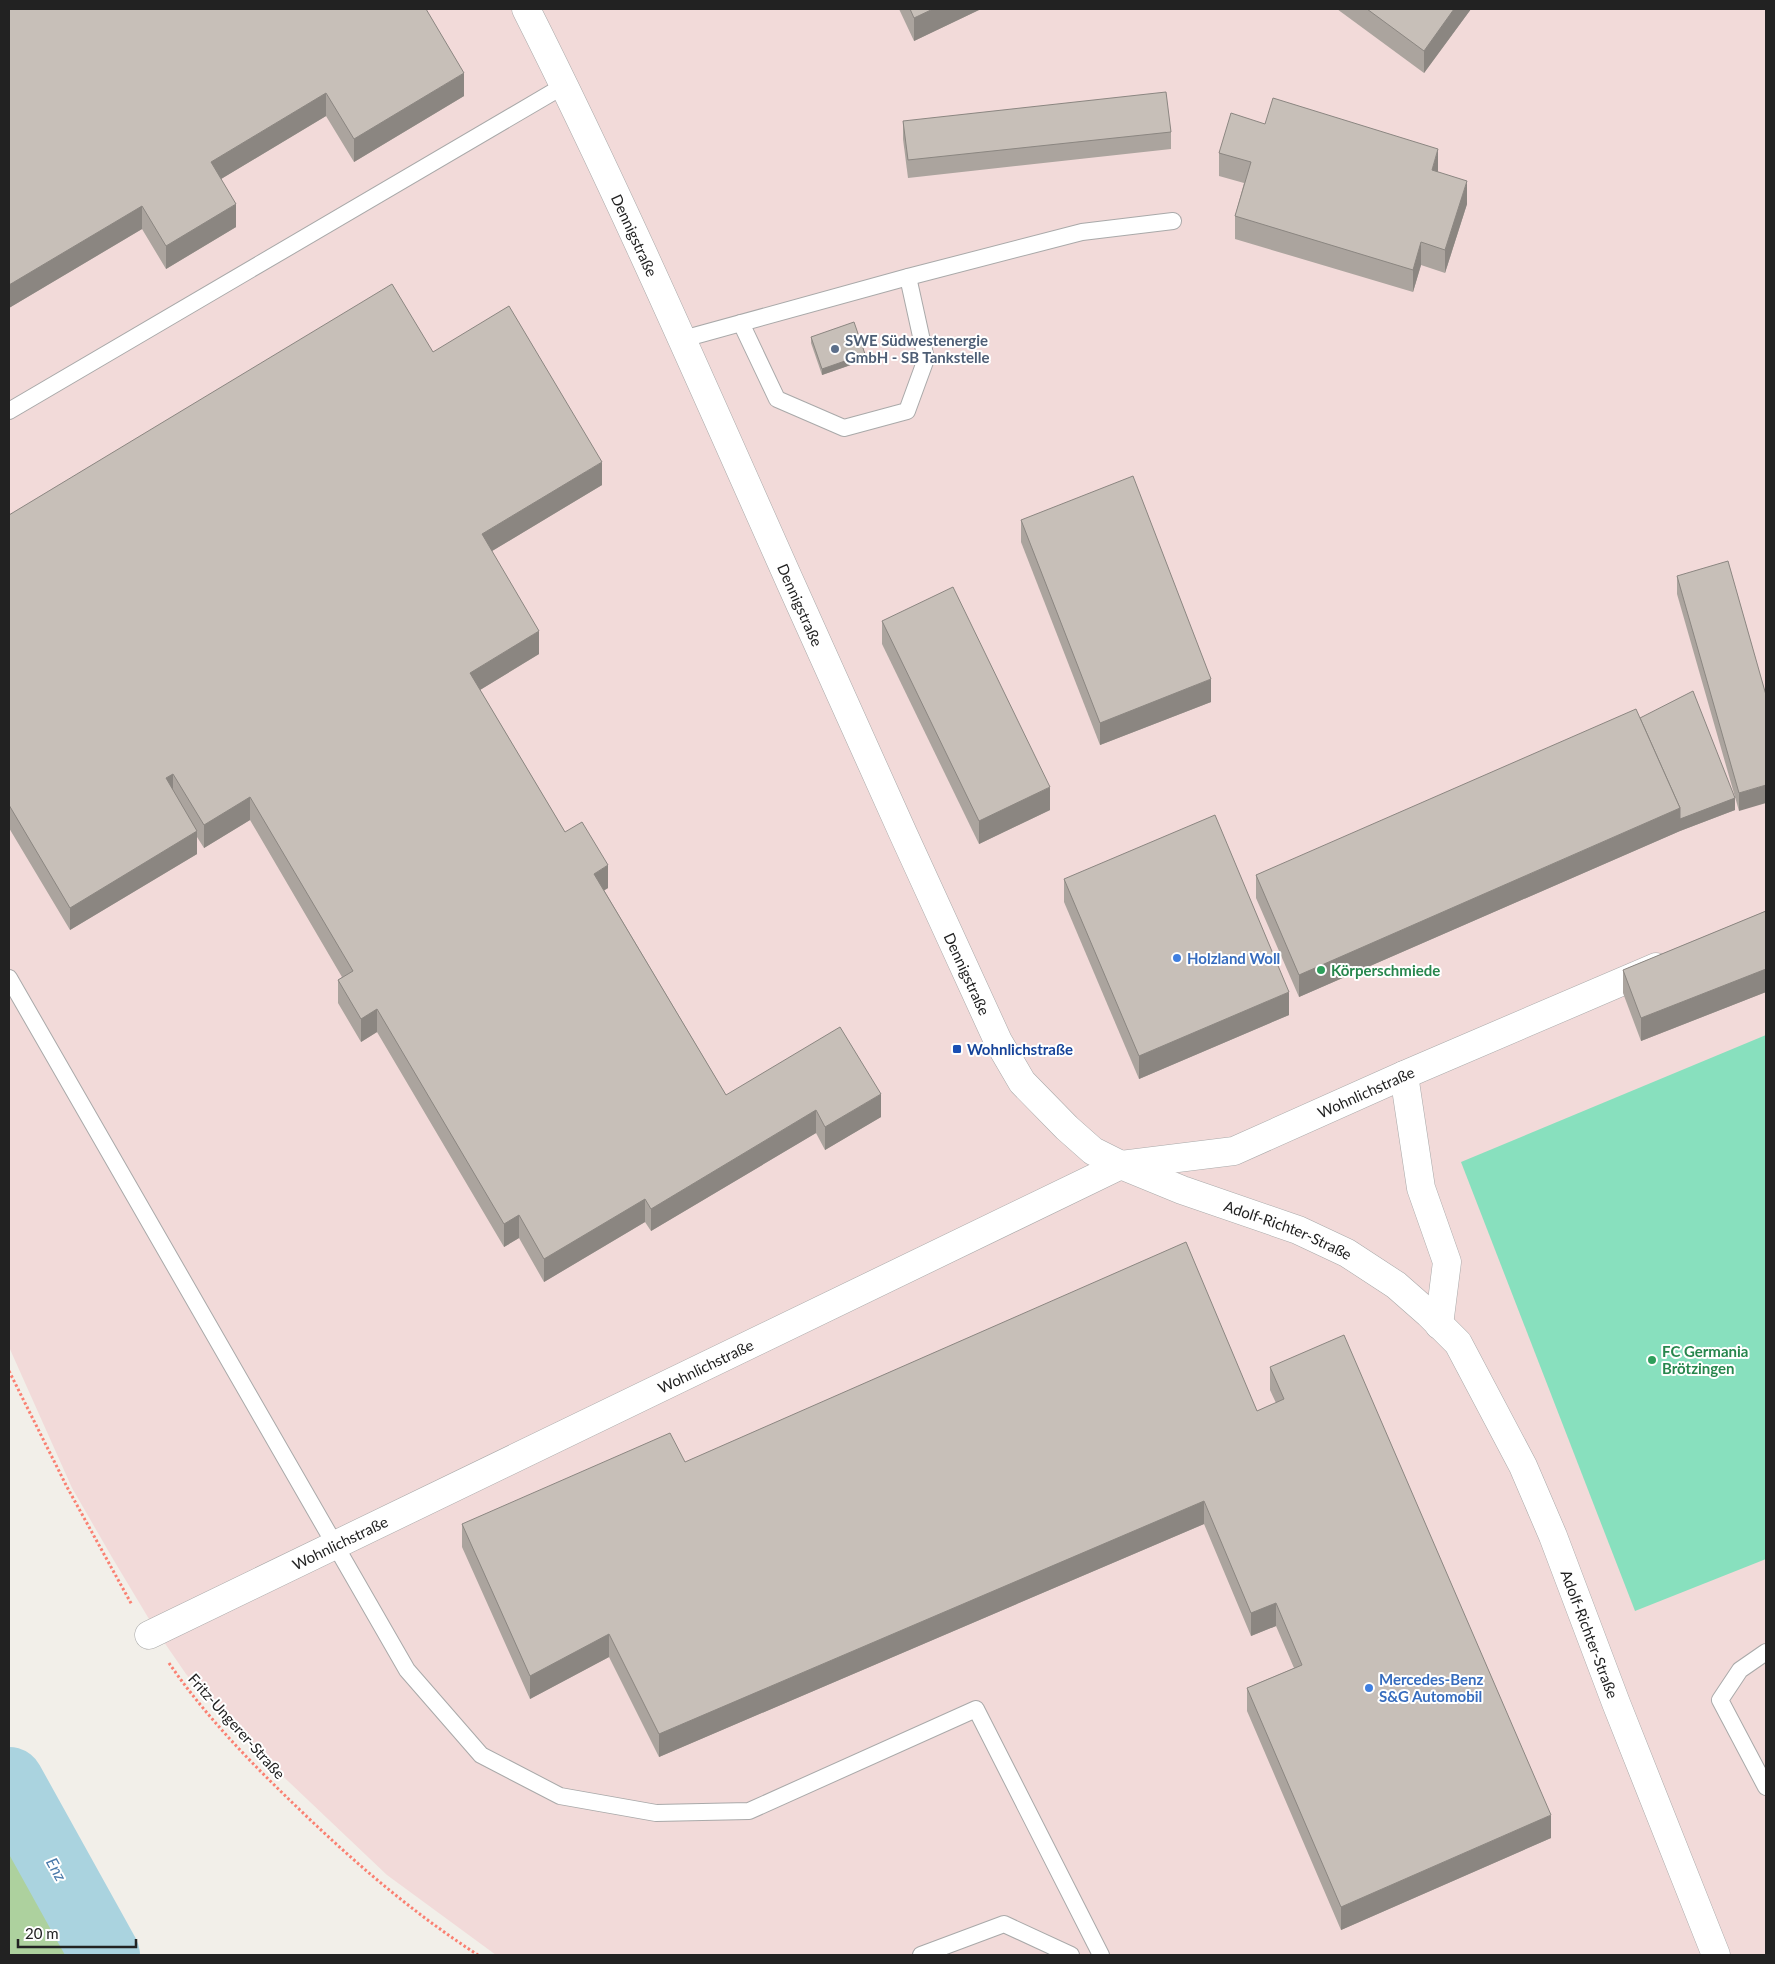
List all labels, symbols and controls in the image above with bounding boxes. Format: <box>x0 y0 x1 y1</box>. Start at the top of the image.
street label: Dennigstraße <box>608 191 661 279</box>
place label: SWE Südwestenergie GmbH - SB Tankstelle <box>845 331 989 366</box>
marker: SWE Südwestenergie GmbH - SB Tankstelle <box>829 343 841 355</box>
street label: Dennigstraße <box>774 561 827 649</box>
street label: Dennigstraße <box>940 930 994 1018</box>
place label: Holzland Woll <box>1187 949 1280 967</box>
marker: Holzland Woll <box>1171 952 1183 964</box>
place label: Körperschmiede <box>1331 961 1440 979</box>
marker: Körperschmiede <box>1315 964 1327 976</box>
place label: Wohnlichstraße <box>967 1040 1073 1058</box>
marker: Wohnlichstraße <box>951 1043 963 1055</box>
street label: Wohnlichstraße <box>1315 1063 1417 1121</box>
street label: Adolf-Richter-Straße <box>1222 1196 1356 1263</box>
street label: Wohnlichstraße <box>655 1335 756 1397</box>
place label: FC Germania Brötzingen <box>1662 1342 1748 1377</box>
marker: FC Germania Brötzingen <box>1646 1354 1658 1366</box>
street label: Wohnlichstraße <box>289 1512 391 1573</box>
street label: Adolf-Richter-Straße <box>1558 1567 1622 1701</box>
street label: Fritz-Ungerer-Straße <box>185 1670 289 1782</box>
place label: Mercedes-Benz S&G Automobil <box>1379 1670 1483 1705</box>
marker: Mercedes-Benz S&G Automobil <box>1363 1682 1375 1694</box>
water label: Enz <box>43 1854 71 1884</box>
scale bar <box>18 1916 135 1948</box>
text: 20 m <box>25 1924 59 1942</box>

